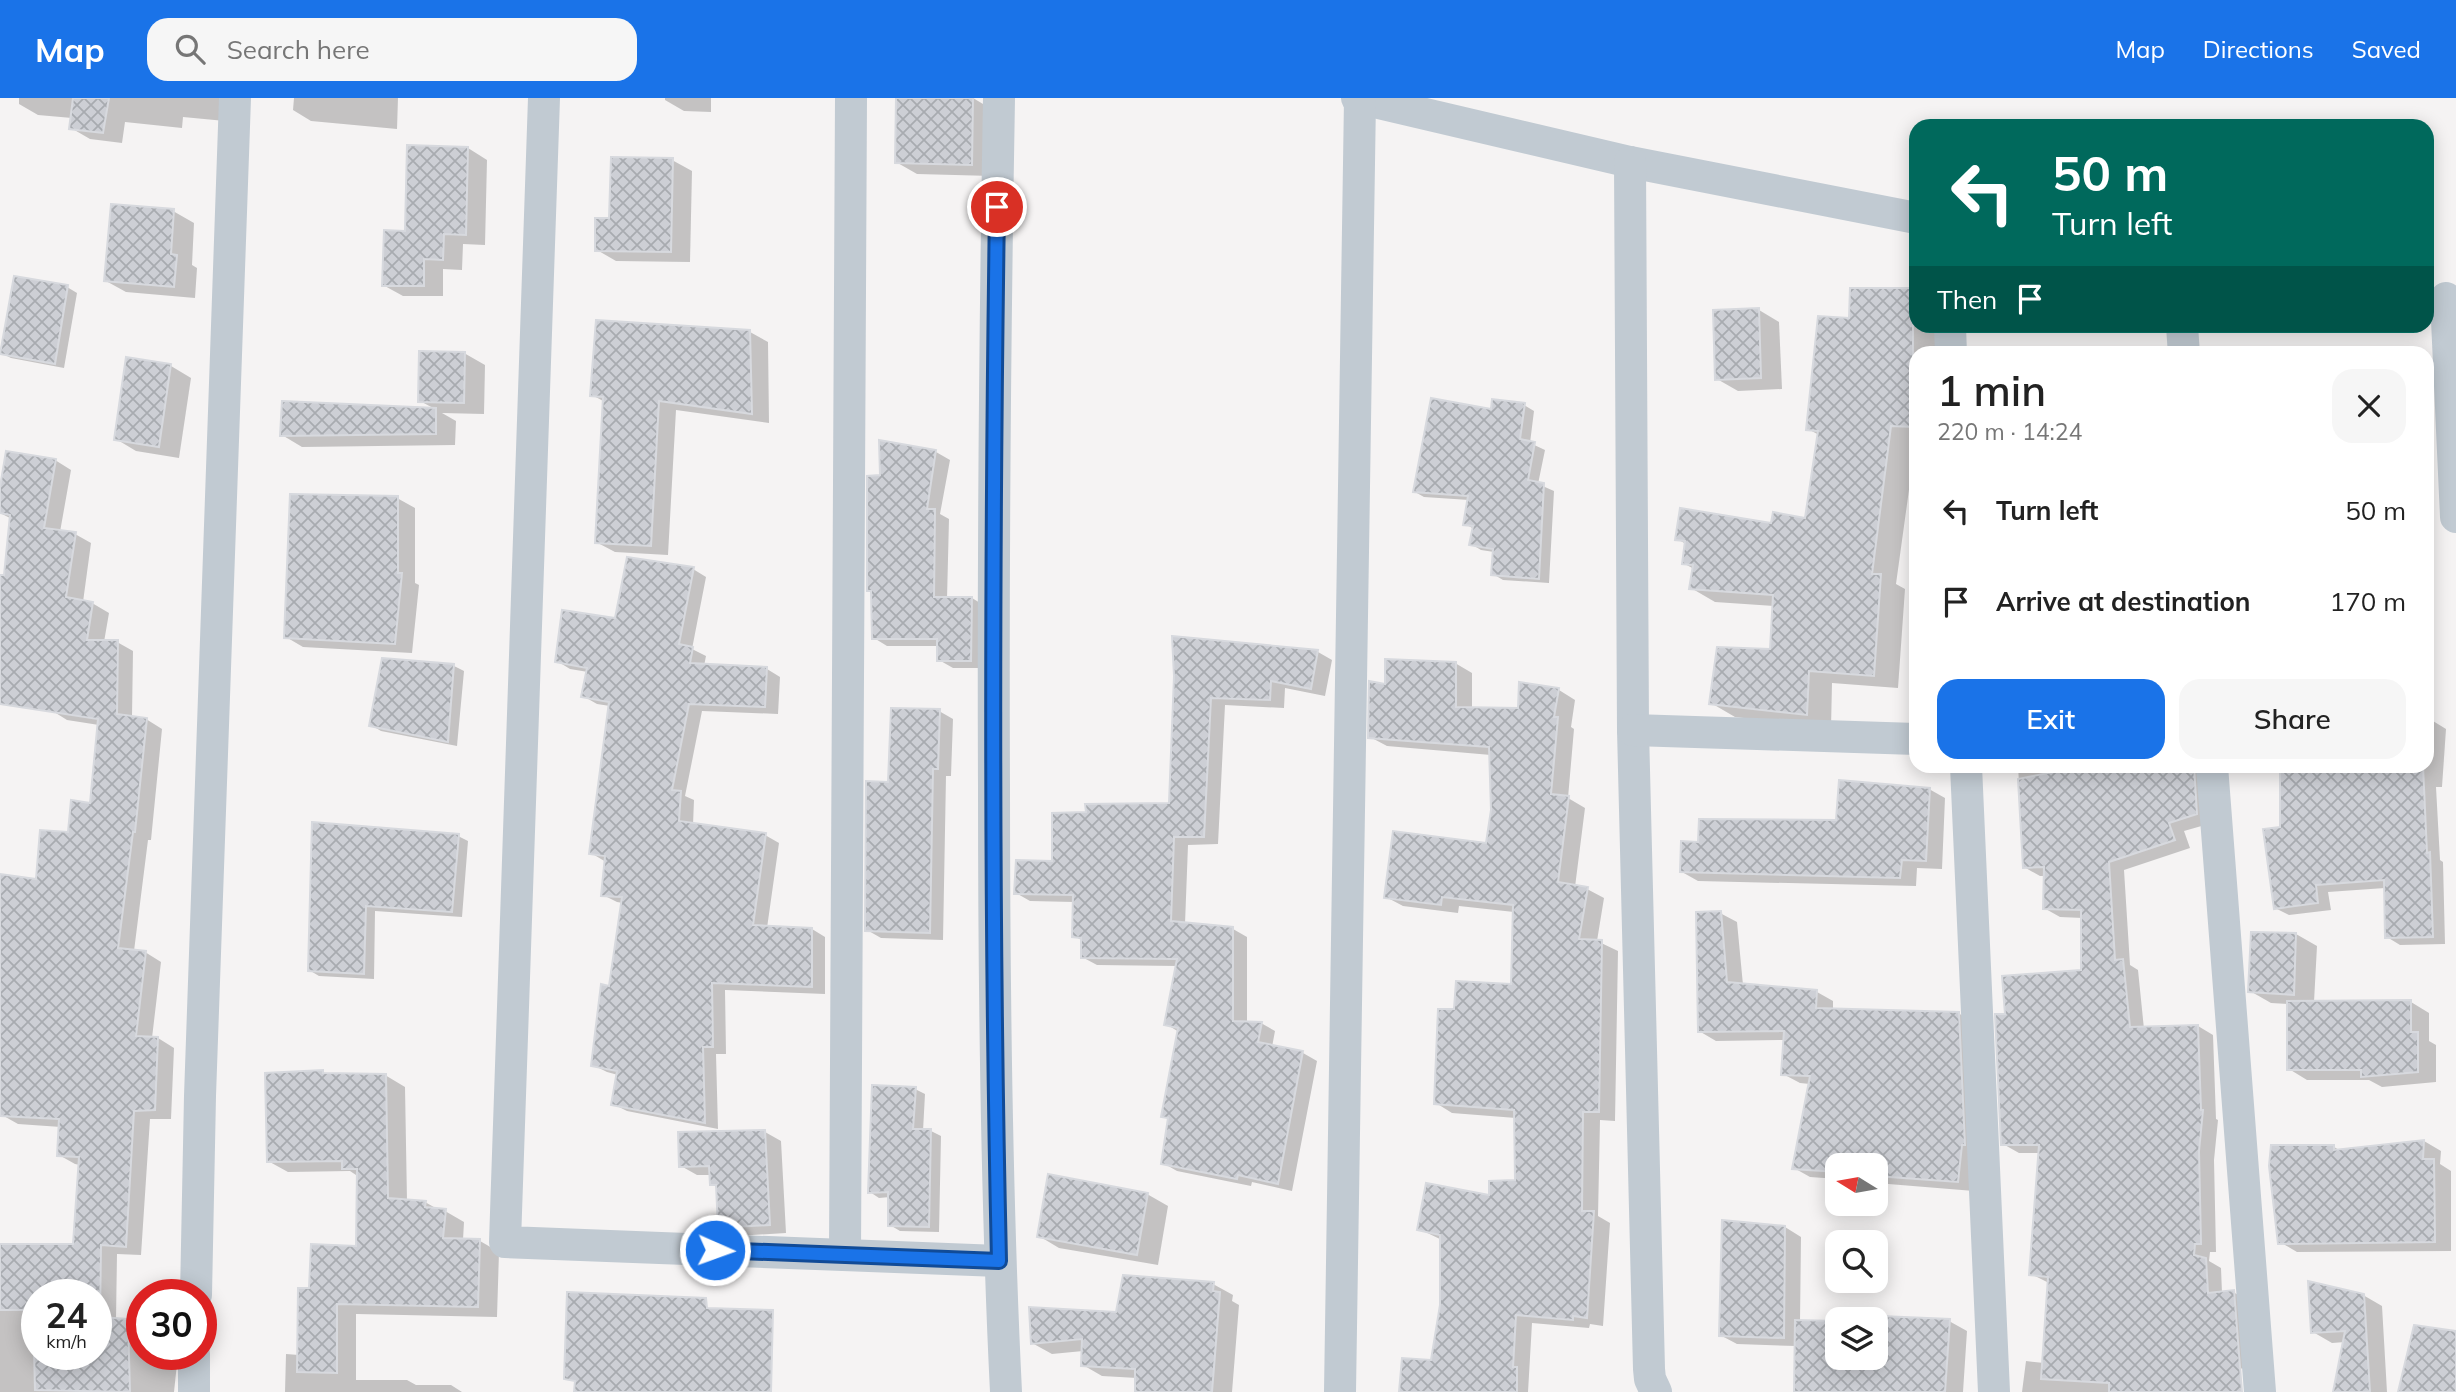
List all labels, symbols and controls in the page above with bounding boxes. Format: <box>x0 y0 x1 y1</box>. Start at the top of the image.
search box <box>147 18 637 81</box>
text: Map <box>35 29 105 70</box>
icon: search <box>171 30 209 68</box>
text: Search here <box>227 33 370 66</box>
text: Map <box>2115 34 2165 64</box>
text: Directions <box>2203 34 2314 64</box>
text: Saved <box>2352 34 2421 64</box>
text: 50 m <box>2052 142 2168 203</box>
icon: left <box>1937 147 2028 238</box>
pin <box>967 177 1027 237</box>
icon: arrive <box>978 188 1016 226</box>
text: Turn left <box>2052 203 2172 243</box>
icon: arrive <box>2011 280 2049 318</box>
text: Then <box>1937 283 1997 316</box>
text: 1 min <box>1937 364 2046 417</box>
button: close <box>2332 369 2406 443</box>
text: 220 m · 14:24 <box>1937 417 2082 446</box>
icon: left <box>1937 492 1975 530</box>
text: Turn left <box>1996 494 2098 527</box>
text: 50 m <box>2345 494 2406 527</box>
icon: arrive <box>1937 583 1975 621</box>
text: Arrive at destination <box>1996 585 2251 618</box>
text: 170 m <box>2330 585 2406 618</box>
button: Exit <box>1937 679 2165 759</box>
button: Share <box>2179 679 2406 759</box>
north arrow <box>1825 1153 1888 1216</box>
map controls <box>1825 1153 1888 1370</box>
position arrow <box>678 1213 752 1287</box>
button: search <box>1825 1230 1888 1293</box>
speed limit sign: 30 <box>126 1279 217 1370</box>
text: 24 <box>45 1293 88 1337</box>
button: layers <box>1825 1307 1888 1370</box>
text: km/h <box>46 1330 87 1353</box>

